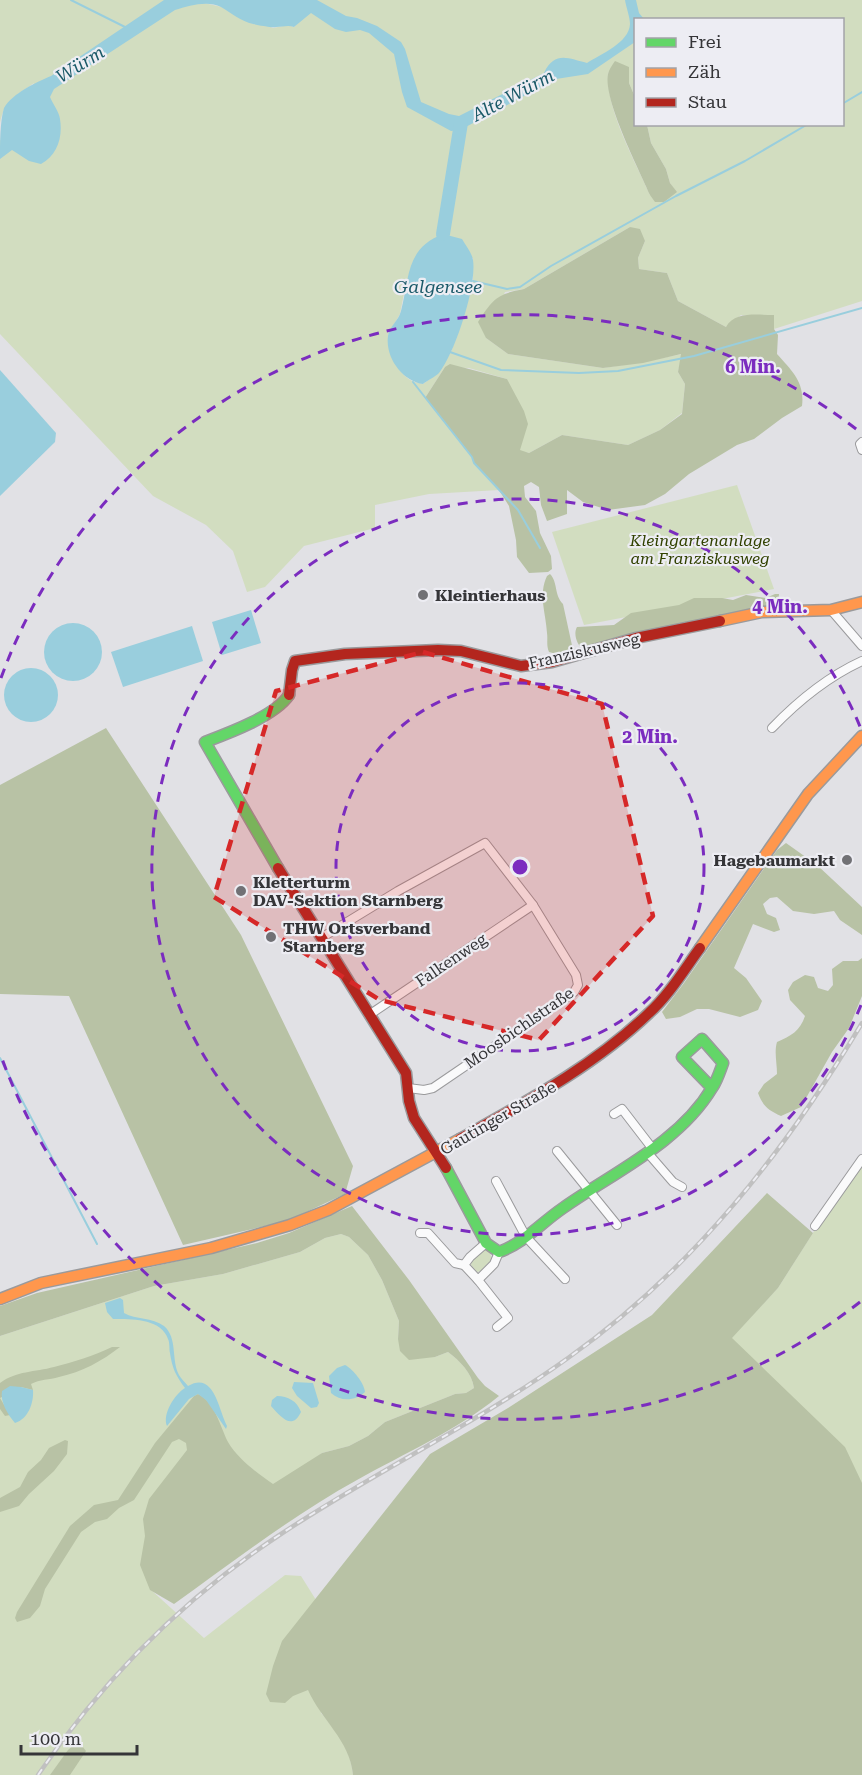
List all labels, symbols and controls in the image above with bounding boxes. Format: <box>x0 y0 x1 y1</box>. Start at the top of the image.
legend <box>634 18 844 126</box>
text: Frei <box>688 31 722 52</box>
water label: Würm <box>52 41 108 87</box>
text: Zäh <box>688 61 721 82</box>
water label: Alte Würm <box>467 65 558 126</box>
text: Stau <box>688 91 727 112</box>
water label: Galgensee <box>394 276 482 297</box>
text: 6 Min. <box>725 356 781 377</box>
park label: Kleingartenanlage am Franziskusweg <box>629 531 770 568</box>
place label: Kleintierhaus <box>435 586 546 605</box>
marker: Kleintierhaus <box>416 588 430 602</box>
text: 4 Min. <box>752 596 808 617</box>
street label: Franziskusweg <box>527 629 642 673</box>
text: 2 Min. <box>622 726 678 747</box>
place label: Hagebaumarkt <box>714 851 835 870</box>
marker: Hagebaumarkt <box>840 853 854 867</box>
centre of rings <box>510 857 530 877</box>
place label: Kletterturm DAV-Sektion Starnberg <box>253 873 443 910</box>
marker: Kletterturm DAV-Sektion Starnberg <box>234 884 248 898</box>
place label: THW Ortsverband Starnberg <box>283 919 431 956</box>
street label: Falkenweg <box>412 929 491 991</box>
marker: THW Ortsverband Starnberg <box>264 930 278 944</box>
street label: Moosbichlstraße <box>461 983 578 1073</box>
street label: Gautinger Straße <box>437 1077 559 1159</box>
scale bar <box>21 1718 136 1756</box>
text: 100 m <box>30 1728 81 1749</box>

